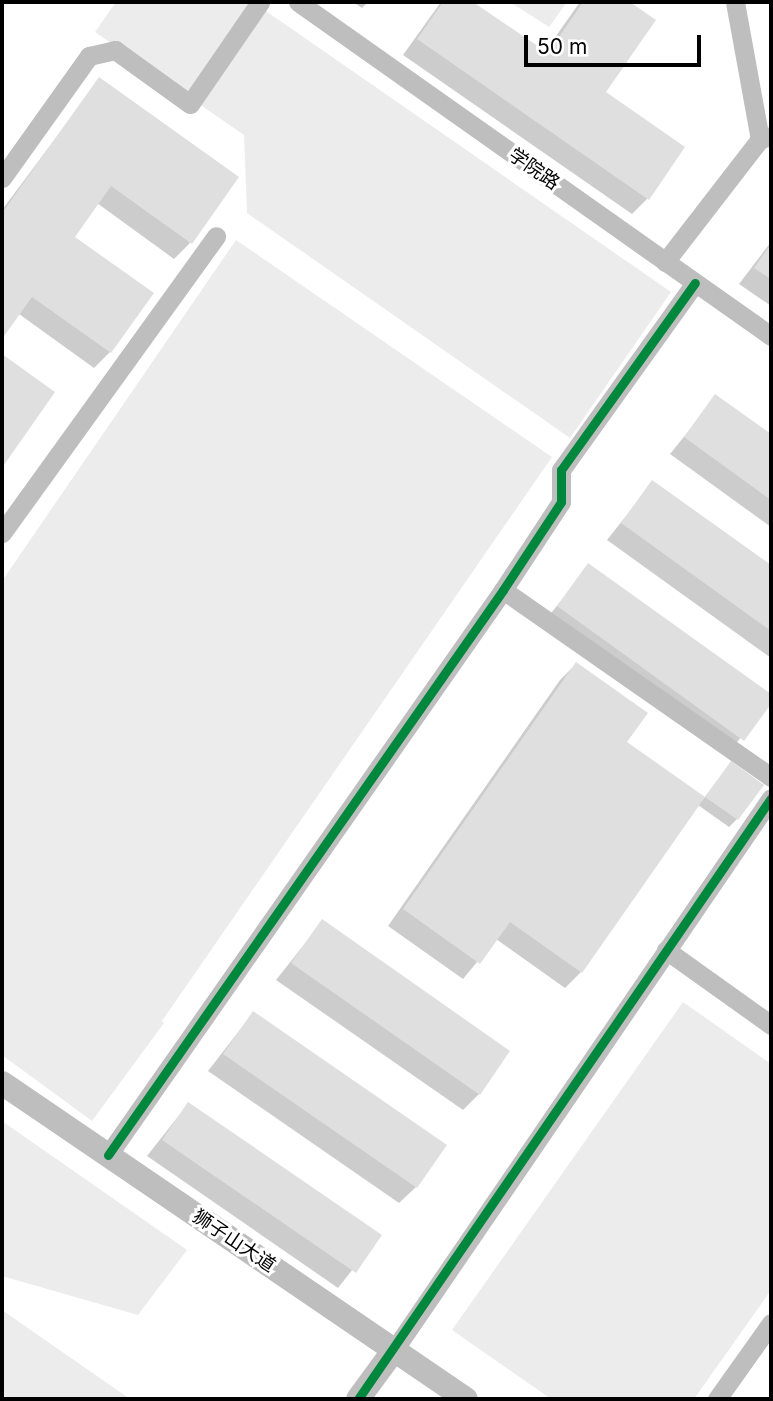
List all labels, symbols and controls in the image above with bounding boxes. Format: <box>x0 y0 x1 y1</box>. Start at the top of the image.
scale bar <box>528 21 705 65</box>
text: 50 m <box>537 34 587 59</box>
street label: 学院路 <box>504 143 564 195</box>
street label: 狮子山大道 <box>188 1205 280 1277</box>

